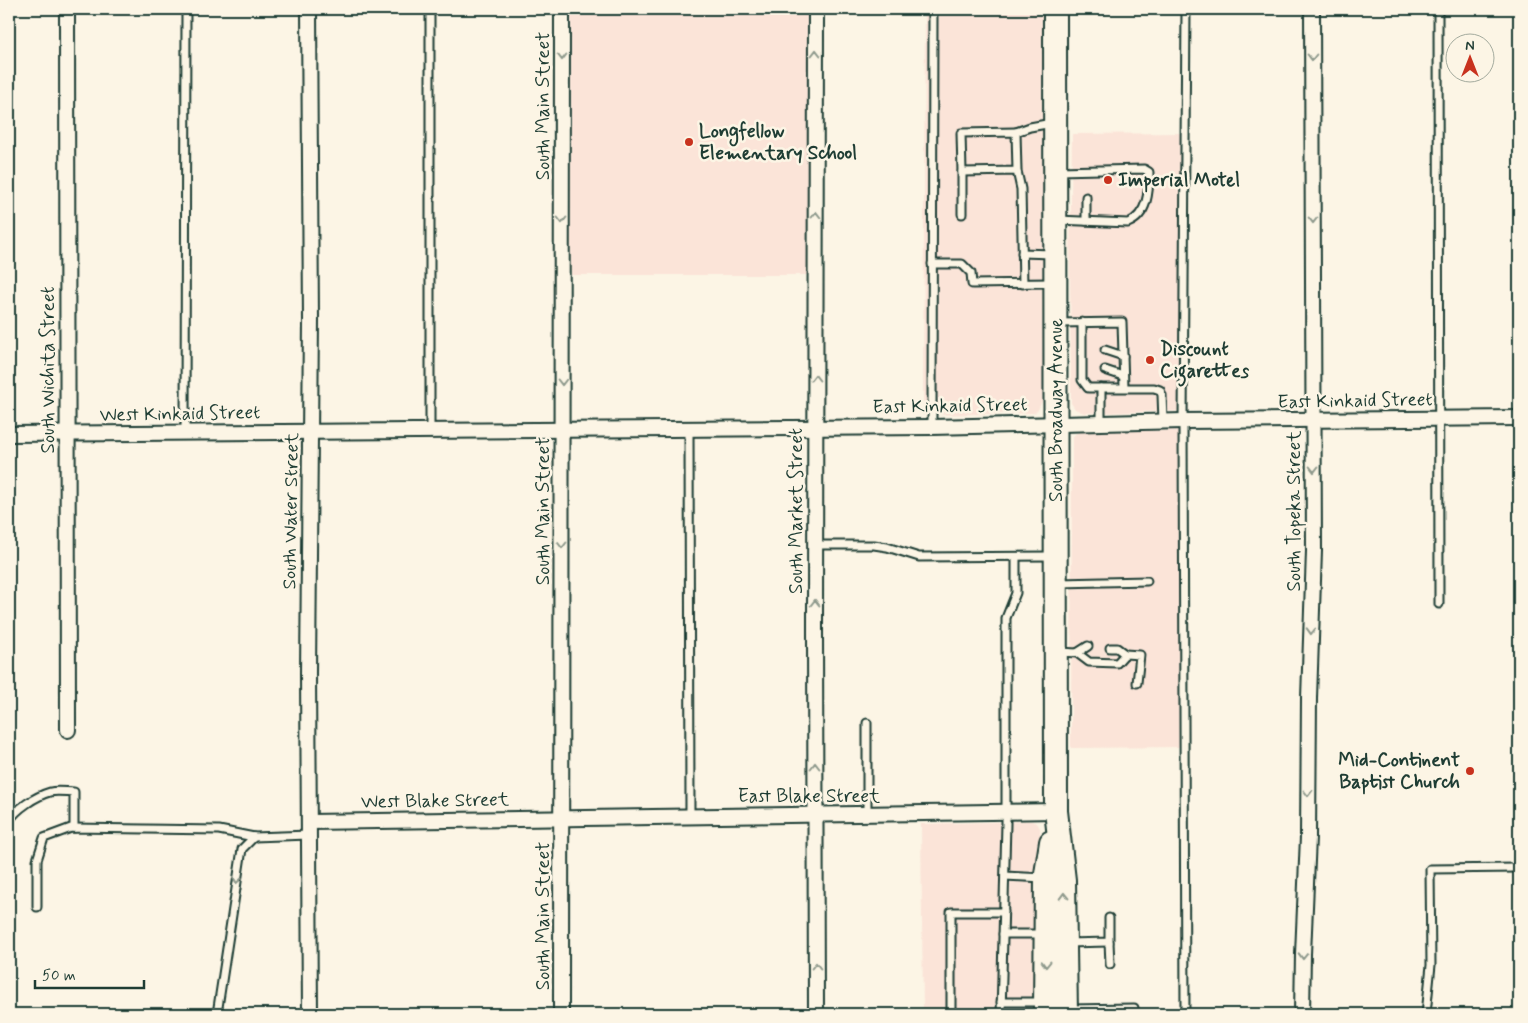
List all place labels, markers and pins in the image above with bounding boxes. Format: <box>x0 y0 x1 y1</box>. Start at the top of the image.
place label: Longfellow Elementary School <box>699 119 857 166</box>
marker: Longfellow Elementary School <box>683 136 695 148</box>
place label: Imperial Motel <box>1118 168 1240 193</box>
marker: Imperial Motel <box>1102 174 1114 186</box>
place label: Discount Cigarettes <box>1160 337 1250 387</box>
marker: Discount Cigarettes <box>1144 354 1156 366</box>
place label: Mid-Continent Baptist Church <box>1338 748 1460 795</box>
marker: Mid-Continent Baptist Church <box>1464 765 1476 777</box>

